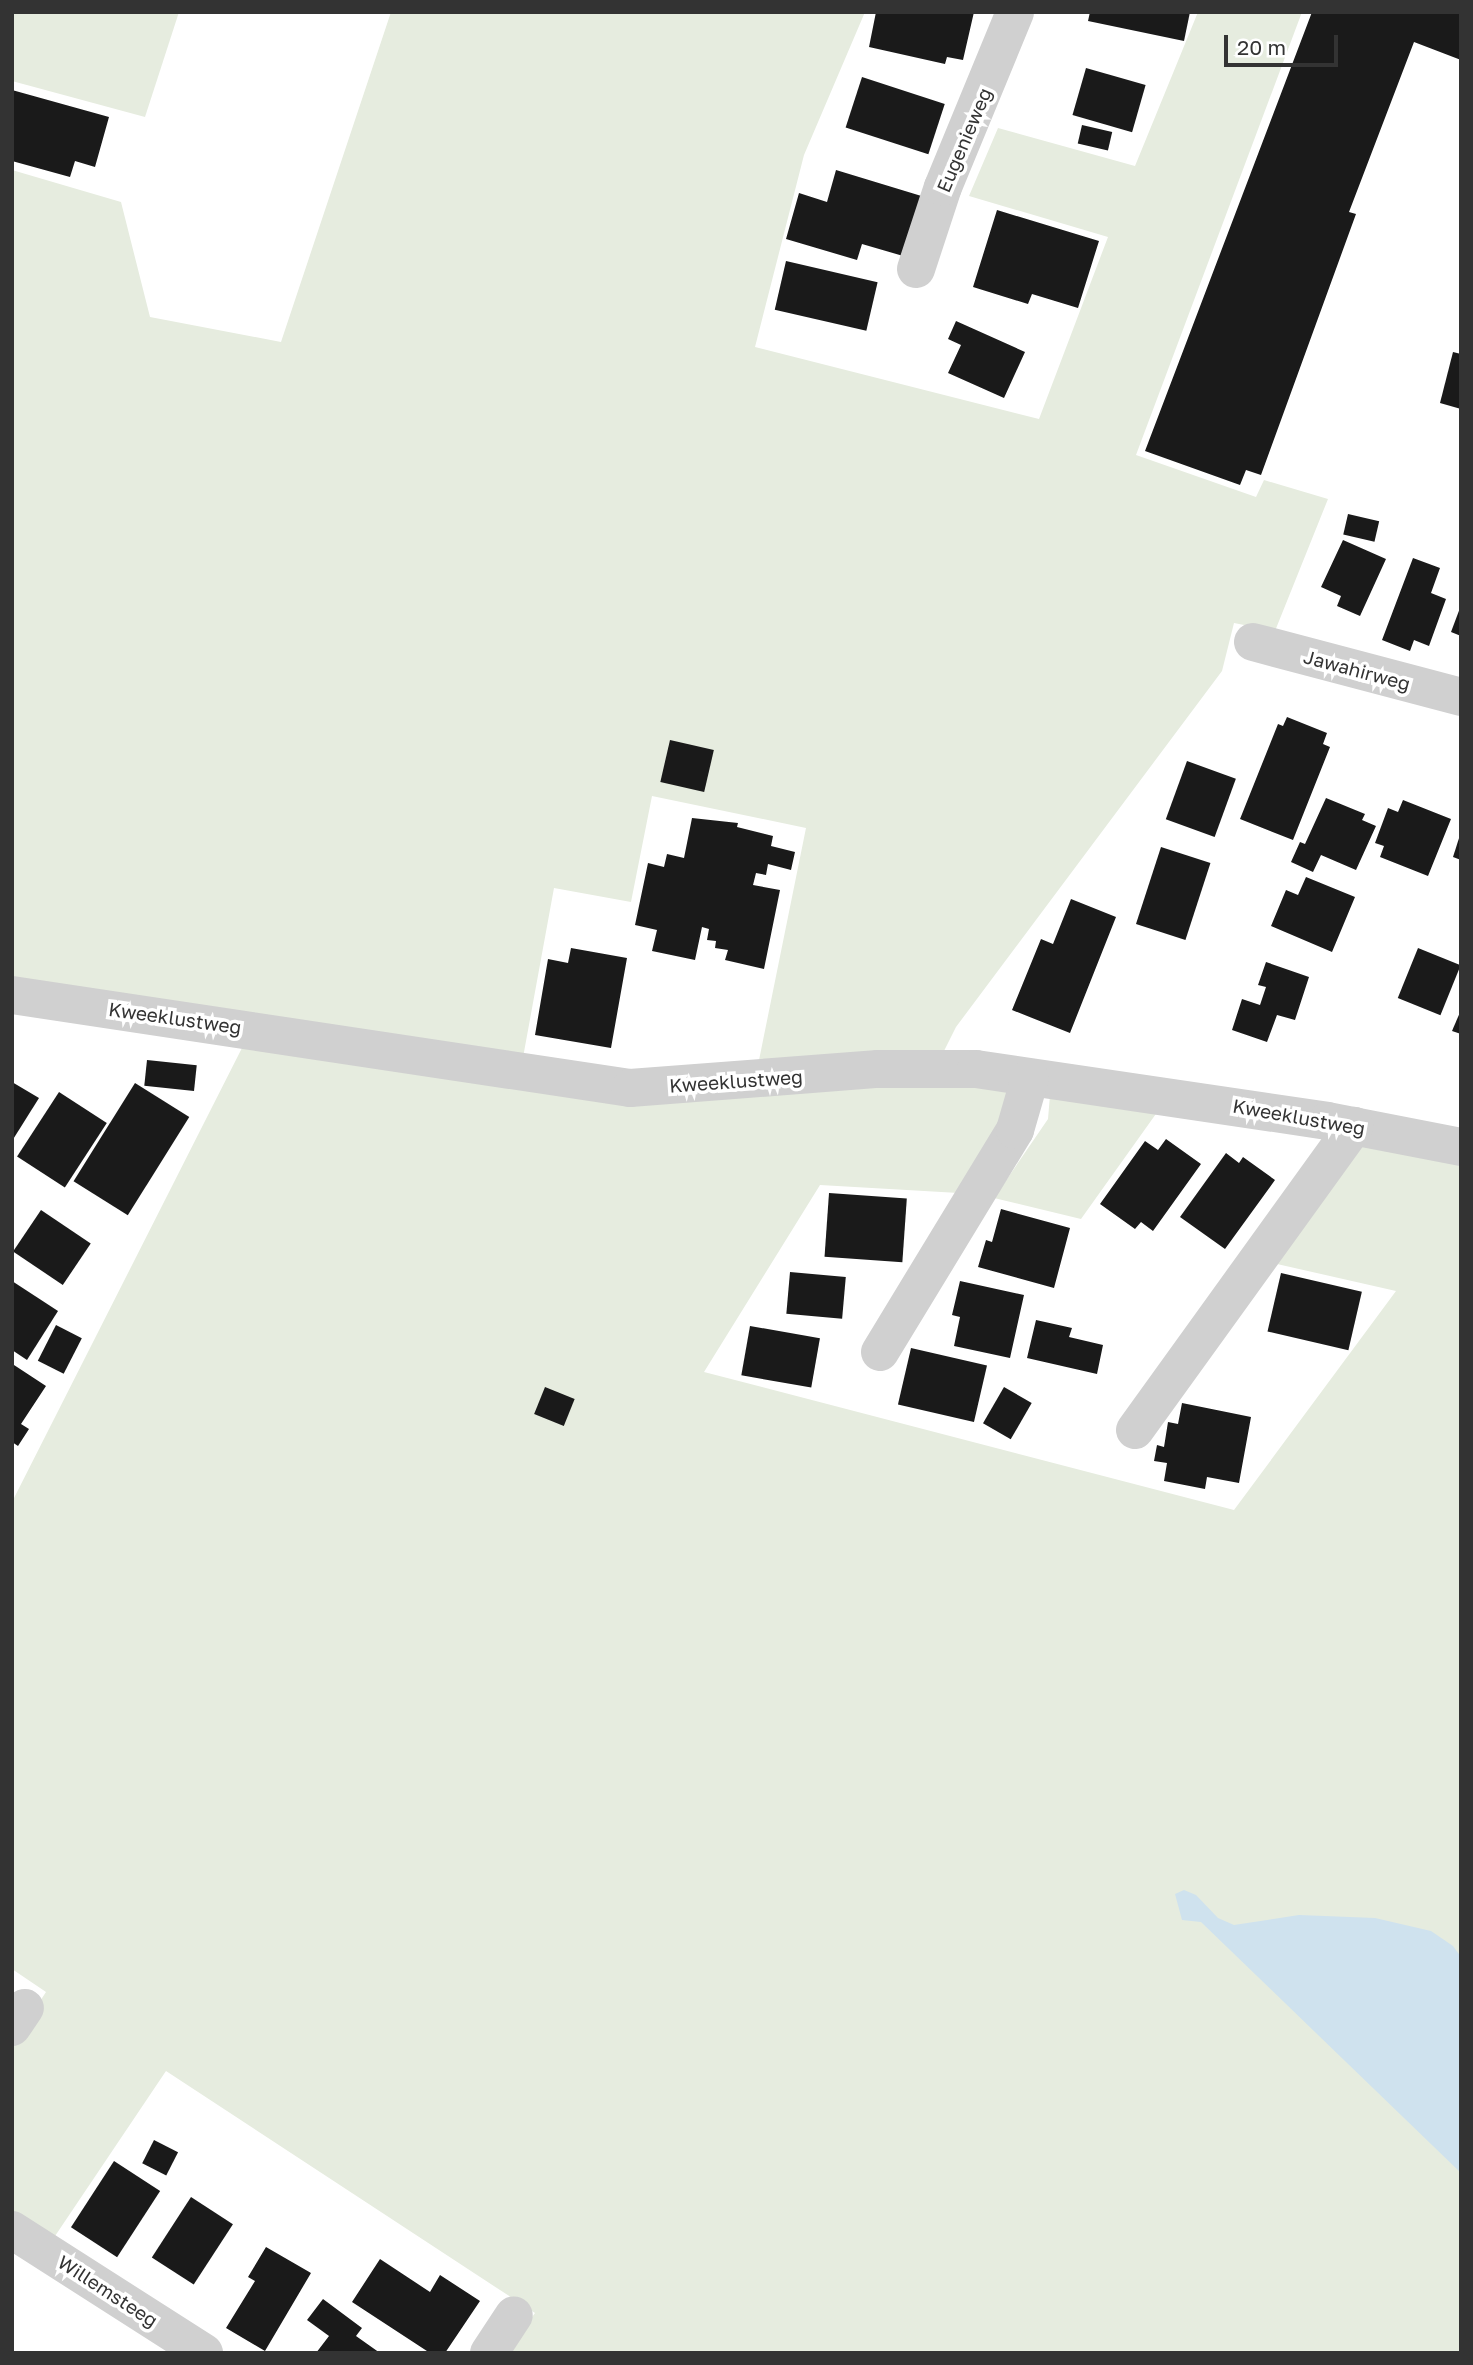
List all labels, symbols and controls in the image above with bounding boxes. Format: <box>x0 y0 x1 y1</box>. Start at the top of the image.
scale bar <box>1228 21 1342 65</box>
text: 20 m <box>1237 34 1286 60</box>
street label: Eugenieweg <box>932 84 996 196</box>
street label: Jawahirweg <box>1301 645 1413 695</box>
street label: Kweeklustweg <box>107 997 243 1039</box>
street label: Kweeklustweg <box>668 1065 804 1097</box>
street label: Kweeklustweg <box>1231 1094 1367 1140</box>
street label: Willemsteeg <box>54 2250 162 2332</box>

